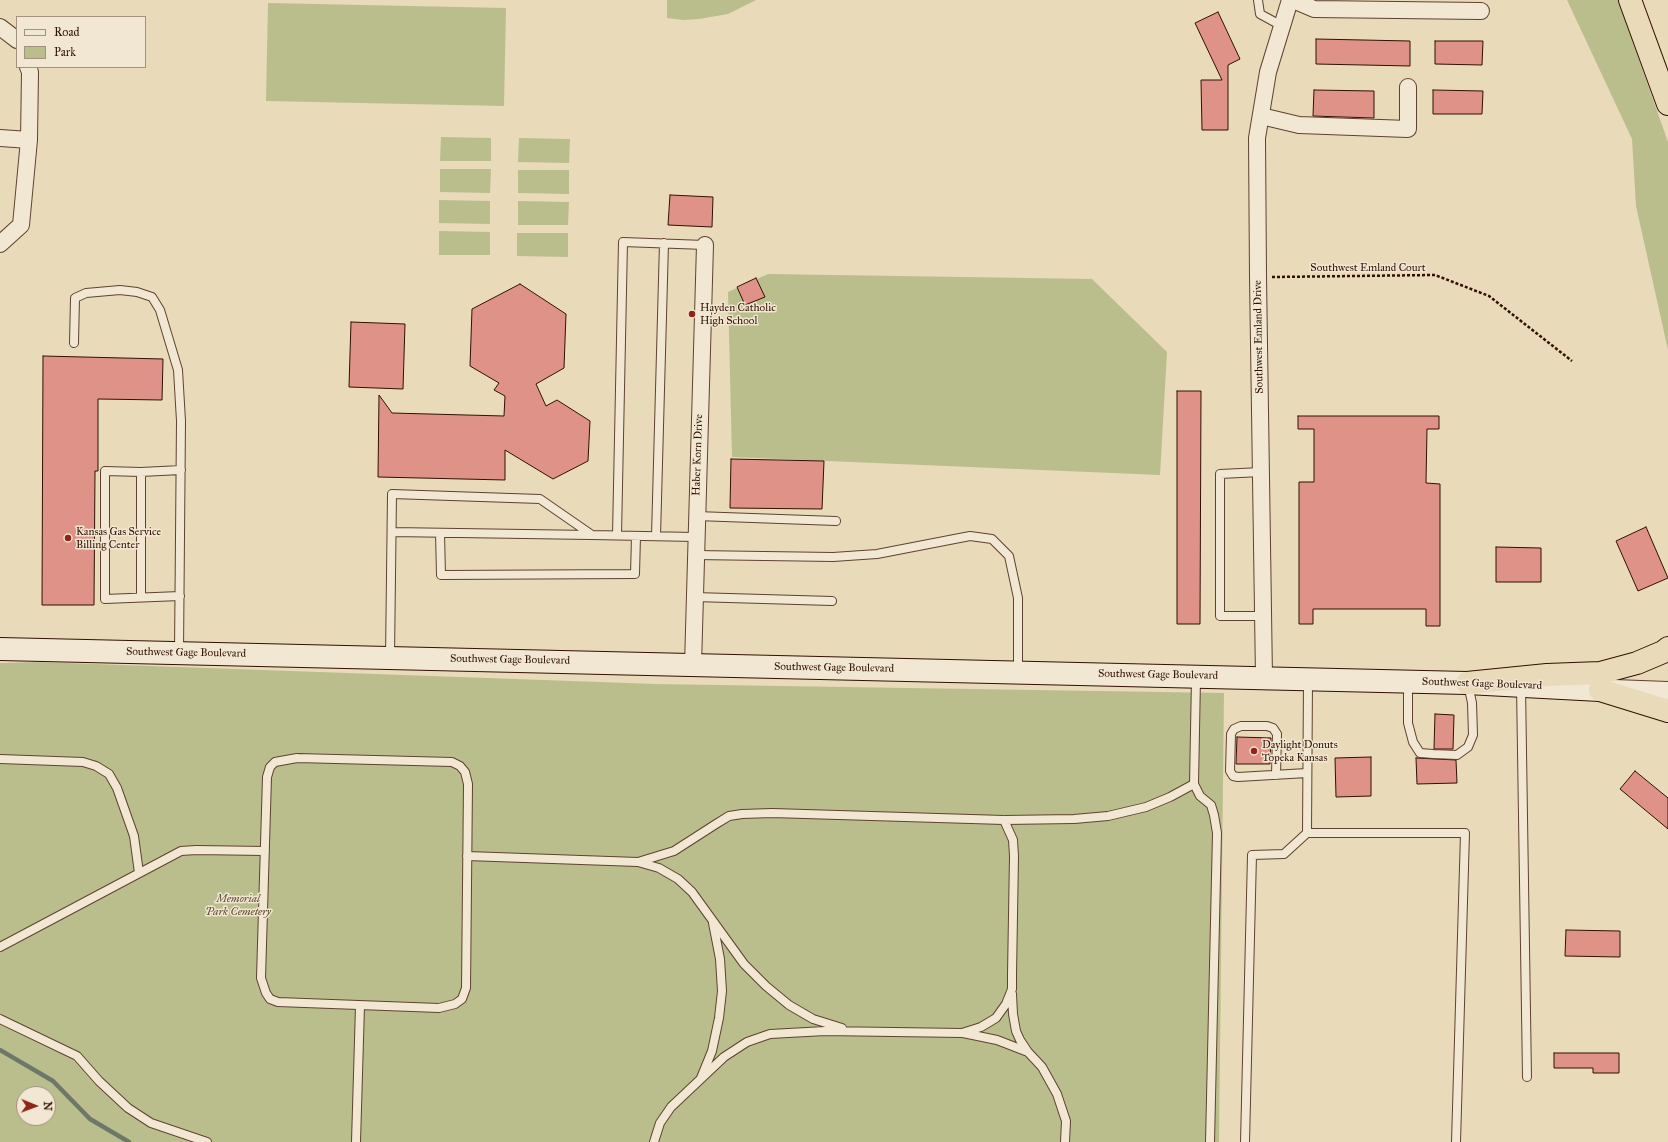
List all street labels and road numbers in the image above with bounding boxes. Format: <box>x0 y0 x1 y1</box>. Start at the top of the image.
street label: Southwest Emland Court <box>1310 261 1426 275</box>
street label: Southwest Emland Drive <box>1251 280 1267 394</box>
street label: Haber Korn Drive <box>690 414 706 496</box>
street label: Southwest Gage Boulevard <box>126 645 246 661</box>
street label: Southwest Gage Boulevard <box>450 652 570 668</box>
street label: Southwest Gage Boulevard <box>774 660 894 676</box>
street label: Southwest Gage Boulevard <box>1098 667 1218 683</box>
street label: Southwest Gage Boulevard <box>1422 675 1542 693</box>

